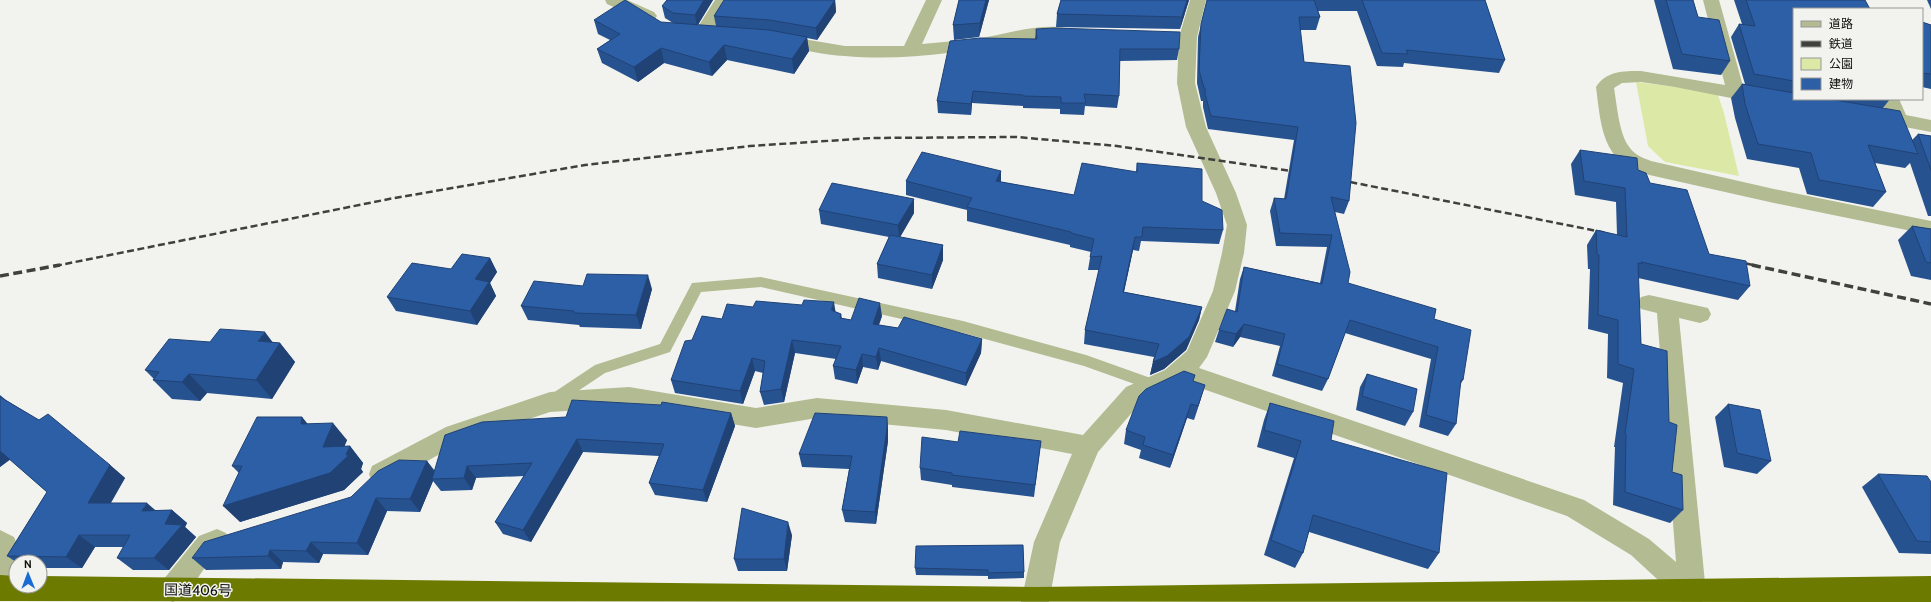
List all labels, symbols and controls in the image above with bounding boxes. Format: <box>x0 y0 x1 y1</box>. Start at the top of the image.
legend <box>1793 8 1923 100</box>
text: 道路 <box>1829 16 1853 31</box>
text: 鉄道 <box>1829 36 1853 51</box>
text: 公園 <box>1829 56 1853 71</box>
text: 建物 <box>1829 76 1853 91</box>
north arrow <box>8 554 48 594</box>
text: N <box>24 557 32 571</box>
street label: 国道406号 <box>164 580 232 600</box>

